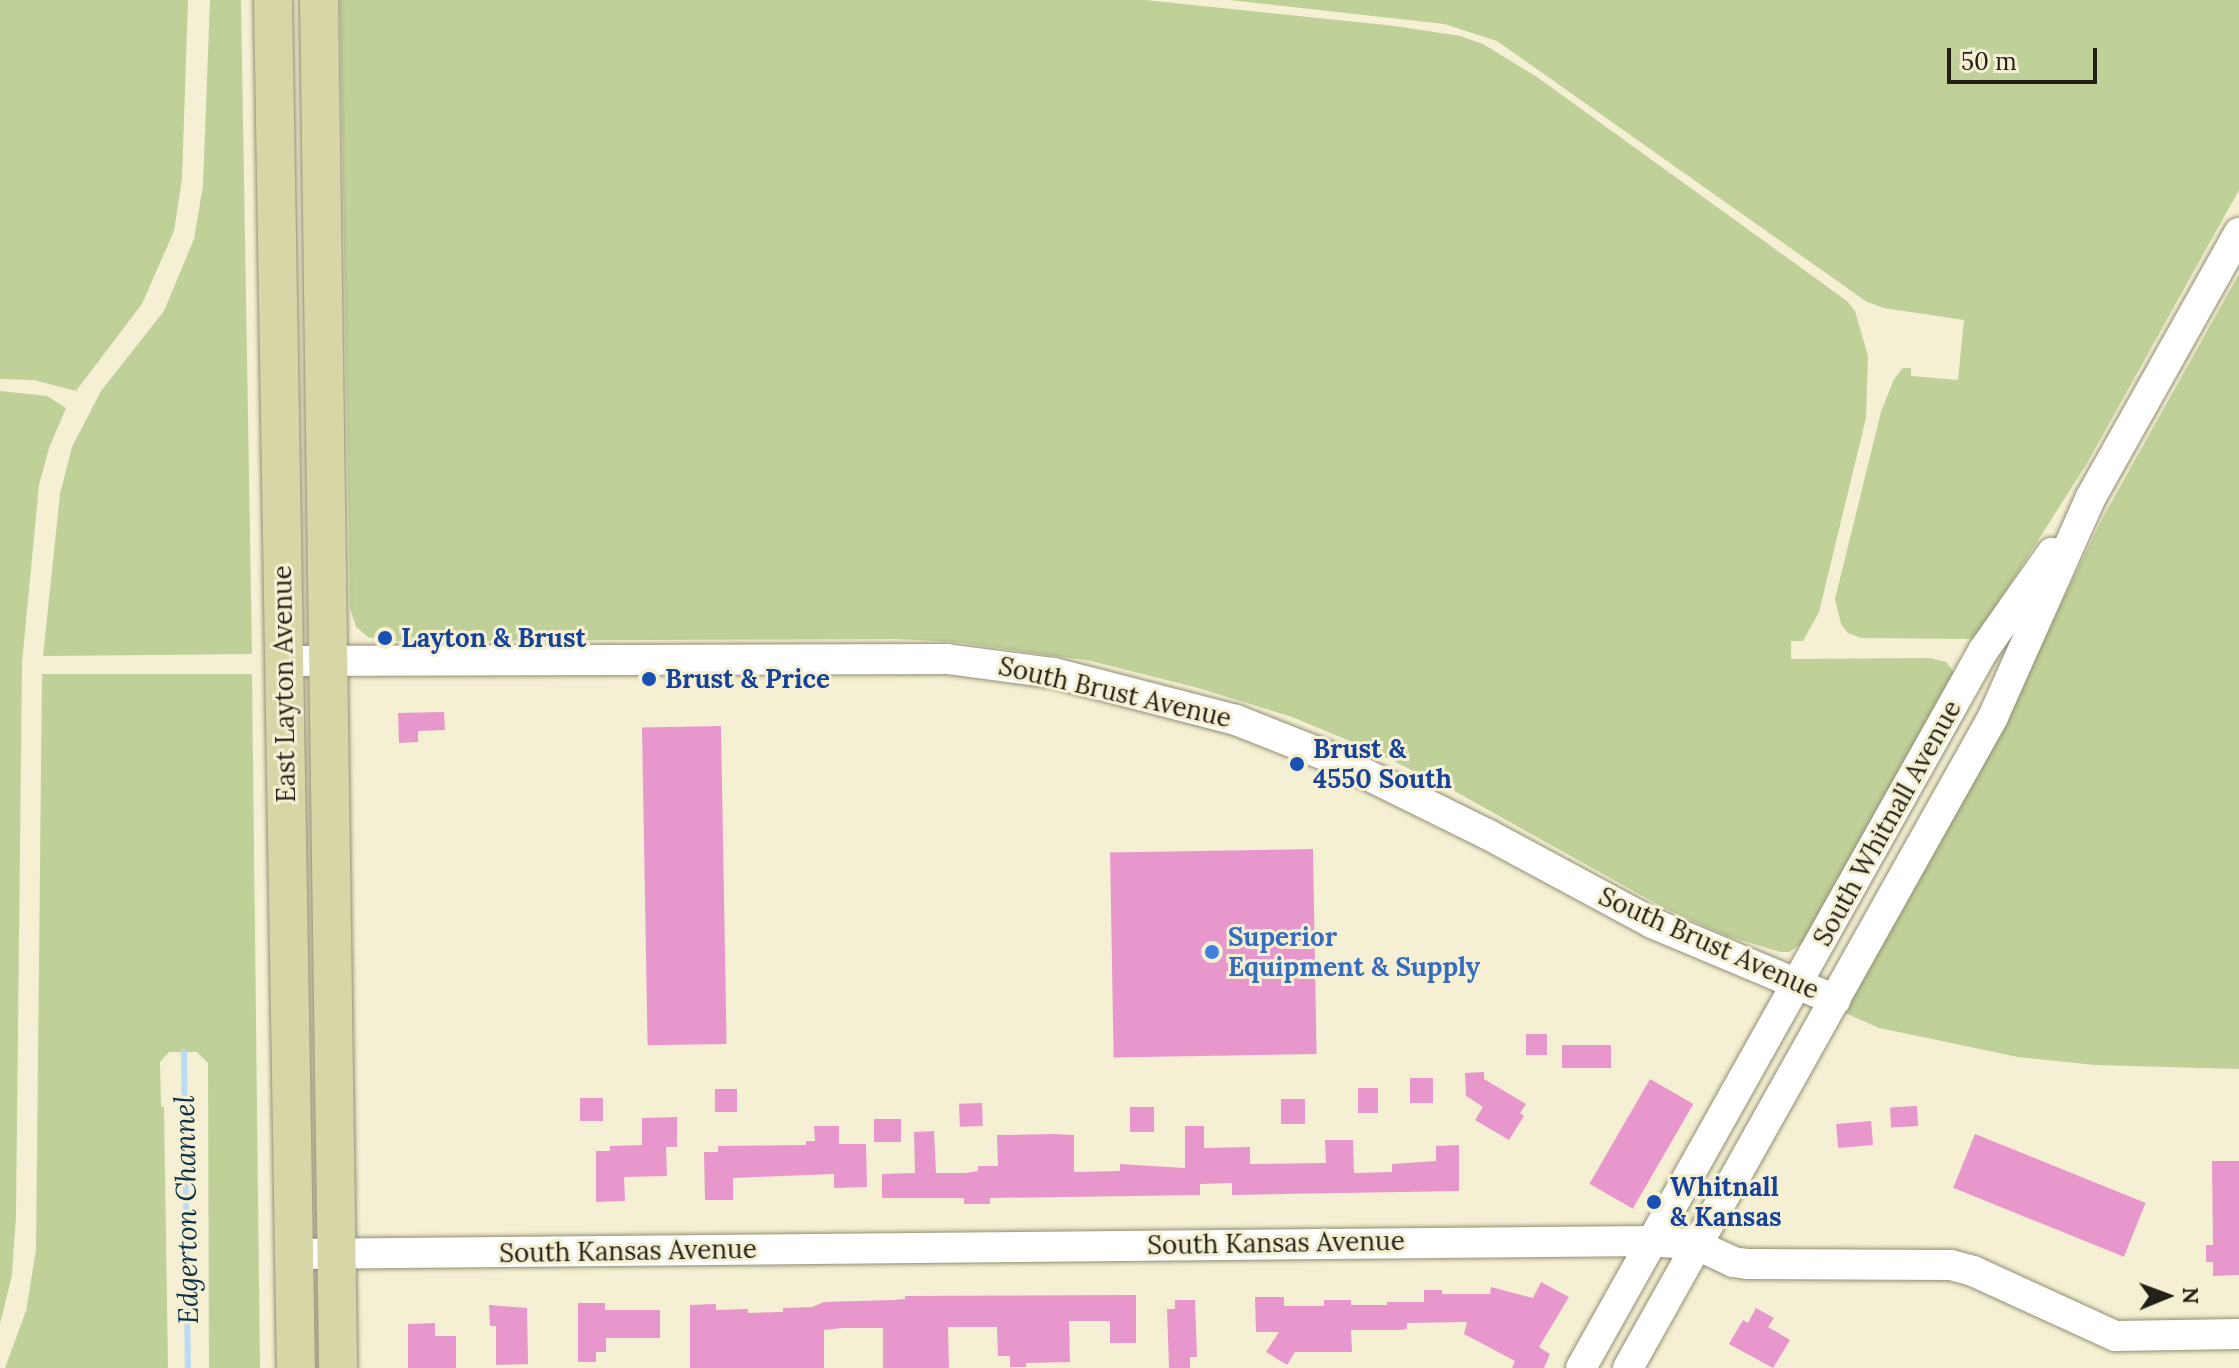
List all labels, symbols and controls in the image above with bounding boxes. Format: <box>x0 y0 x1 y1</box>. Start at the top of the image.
scale bar <box>1951 32 2101 82</box>
text: 50 m <box>1961 46 2017 77</box>
street label: East Layton Avenue <box>266 565 302 803</box>
place label: Layton & Brust <box>401 622 586 654</box>
marker: Layton & Brust <box>376 629 394 647</box>
street label: South Brust Avenue <box>996 650 1234 734</box>
place label: Brust & Price <box>665 663 830 695</box>
marker: Brust & Price <box>640 670 658 688</box>
street label: South Whitnall Avenue <box>1806 695 1968 951</box>
place label: Brust & 4550 South <box>1313 733 1452 794</box>
marker: Brust & 4550 South <box>1288 755 1306 773</box>
street label: South Brust Avenue <box>1594 880 1824 1006</box>
place label: Superior Equipment & Supply <box>1228 921 1480 982</box>
marker: Superior Equipment & Supply <box>1203 943 1221 961</box>
water label: Edgerton Channel <box>167 1095 205 1325</box>
place label: Whitnall & Kansas <box>1670 1171 1782 1232</box>
marker: Whitnall & Kansas <box>1645 1193 1663 1211</box>
street label: South Kansas Avenue <box>1147 1225 1405 1261</box>
street label: South Kansas Avenue <box>499 1233 757 1269</box>
north arrow <box>2127 1256 2207 1336</box>
text: N <box>2177 1287 2205 1304</box>

